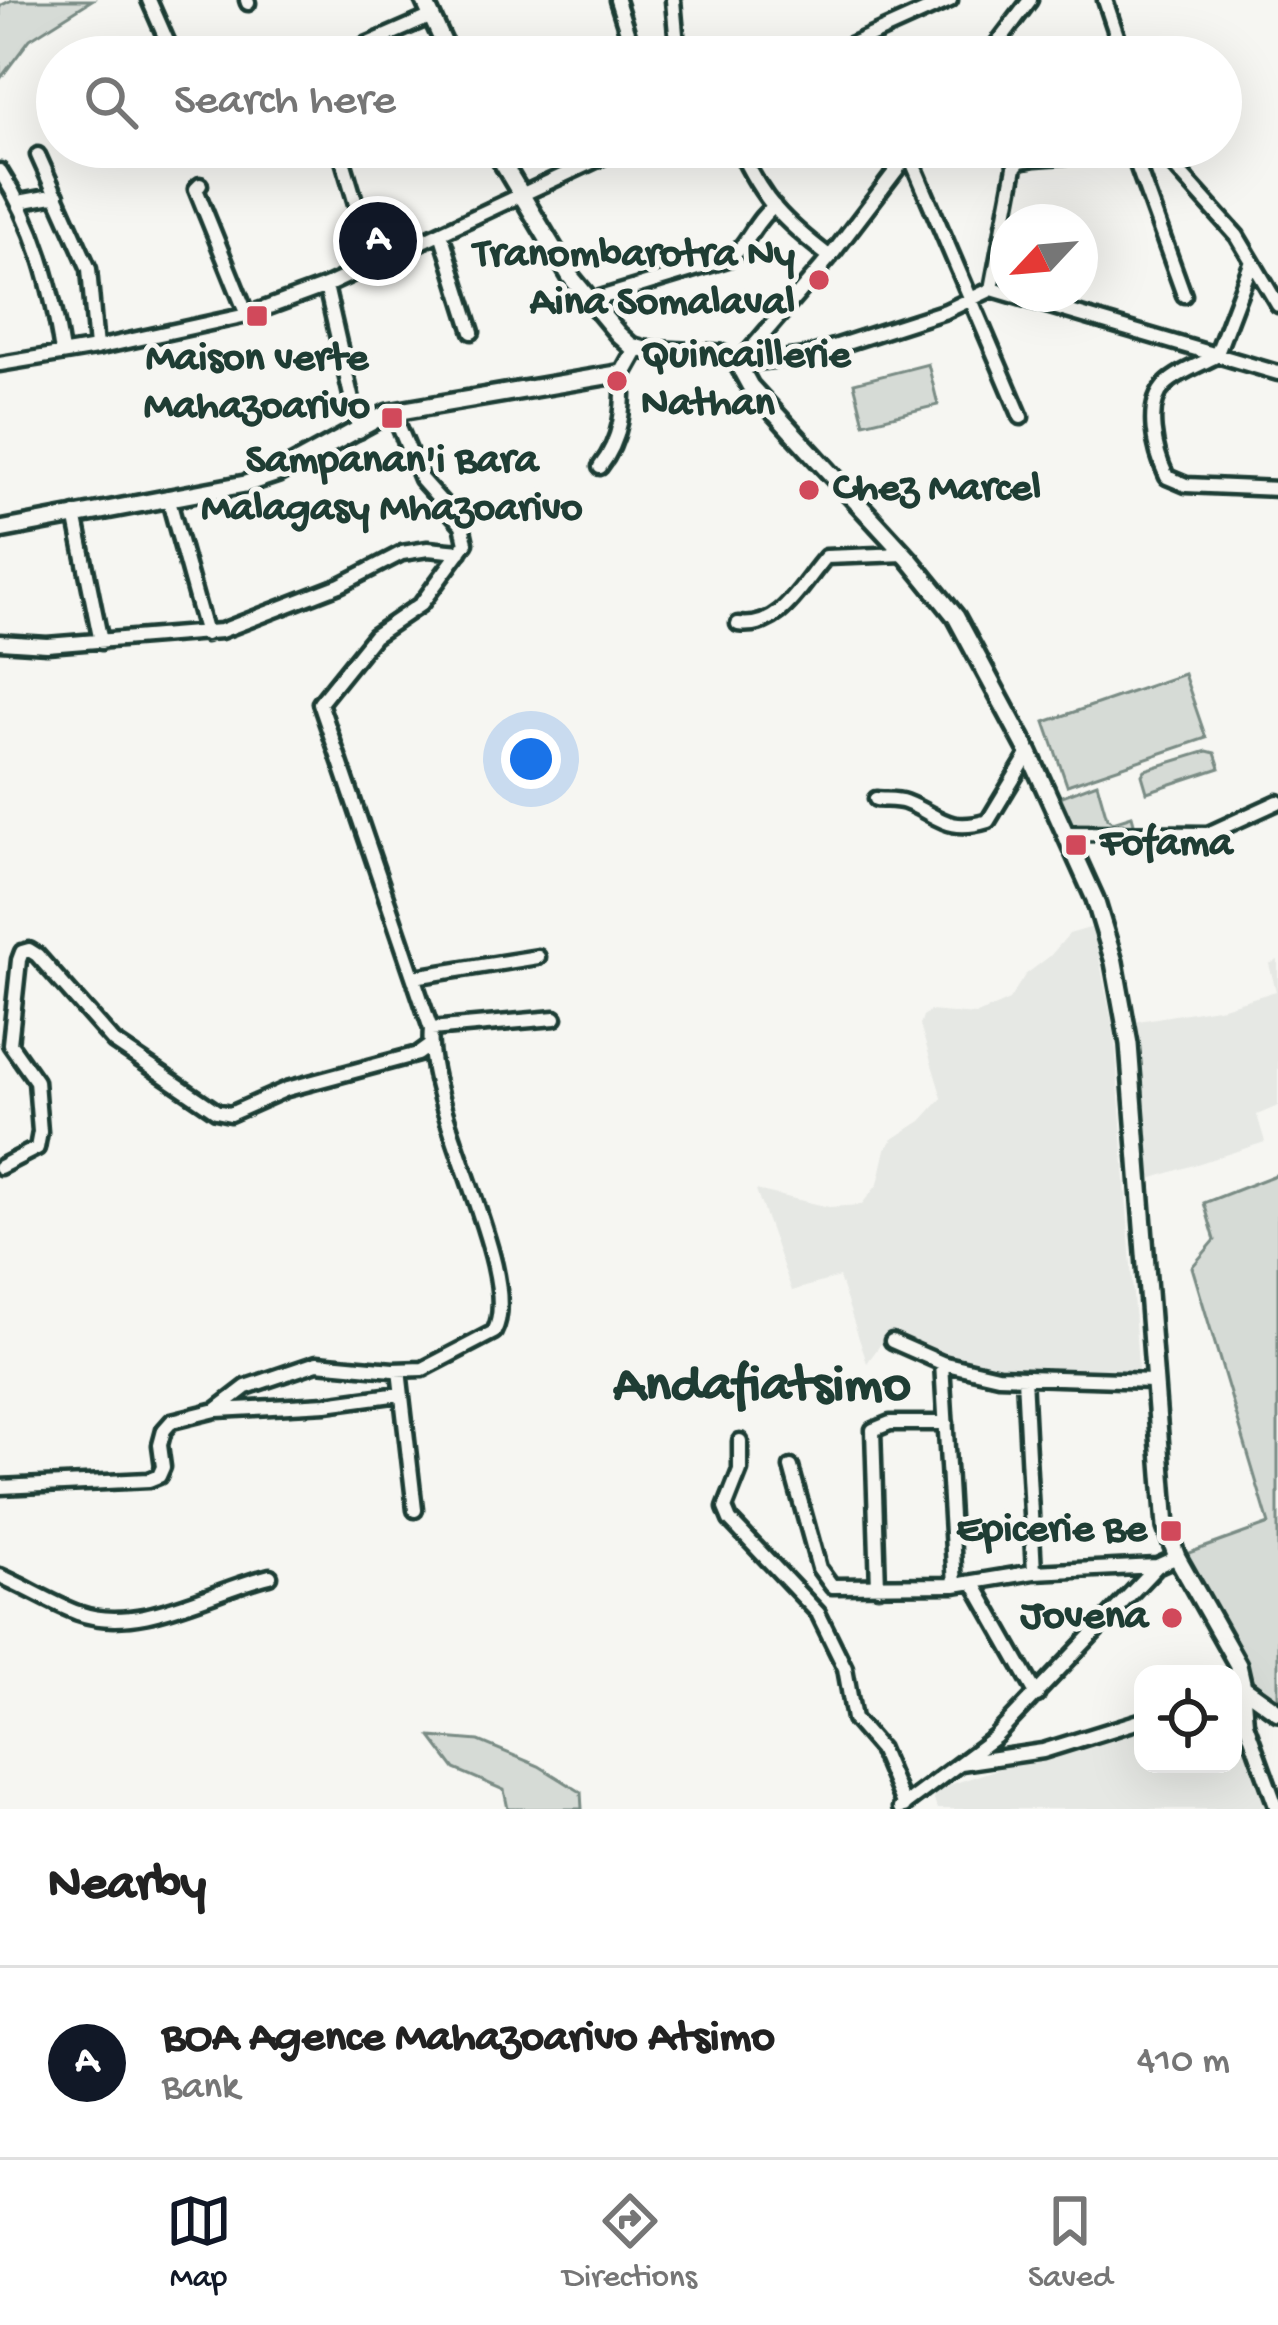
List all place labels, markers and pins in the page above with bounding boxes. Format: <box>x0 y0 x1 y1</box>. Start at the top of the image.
pin: A <box>339 196 417 286</box>
place label: Tranombarotra Ny Aina Somalaval <box>471 232 795 329</box>
marker: Tranombarotra Ny Aina Somalaval <box>806 267 832 293</box>
marker: Maison verte Mahazoarivo <box>244 303 270 329</box>
place label: Quincaillerie Nathan <box>641 333 852 430</box>
place label: Maison verte Mahazoarivo <box>144 336 370 433</box>
marker: Quincaillerie Nathan <box>604 368 630 394</box>
marker: Sampanan'i Bara Malagasy Mhazoarivo <box>379 405 405 431</box>
place label: Sampanan'i Bara Malagasy Mhazoarivo <box>201 438 583 535</box>
place label: Chez Marcel <box>833 466 1041 515</box>
marker: Chez Marcel <box>796 477 822 503</box>
place label: Fofama <box>1098 821 1235 870</box>
marker: Fofama <box>1063 832 1089 858</box>
place label: Epicerie Be <box>956 1507 1148 1556</box>
marker: Epicerie Be <box>1158 1518 1184 1544</box>
place label: Jovena <box>1019 1594 1151 1643</box>
marker: Jovena <box>1159 1605 1185 1631</box>

